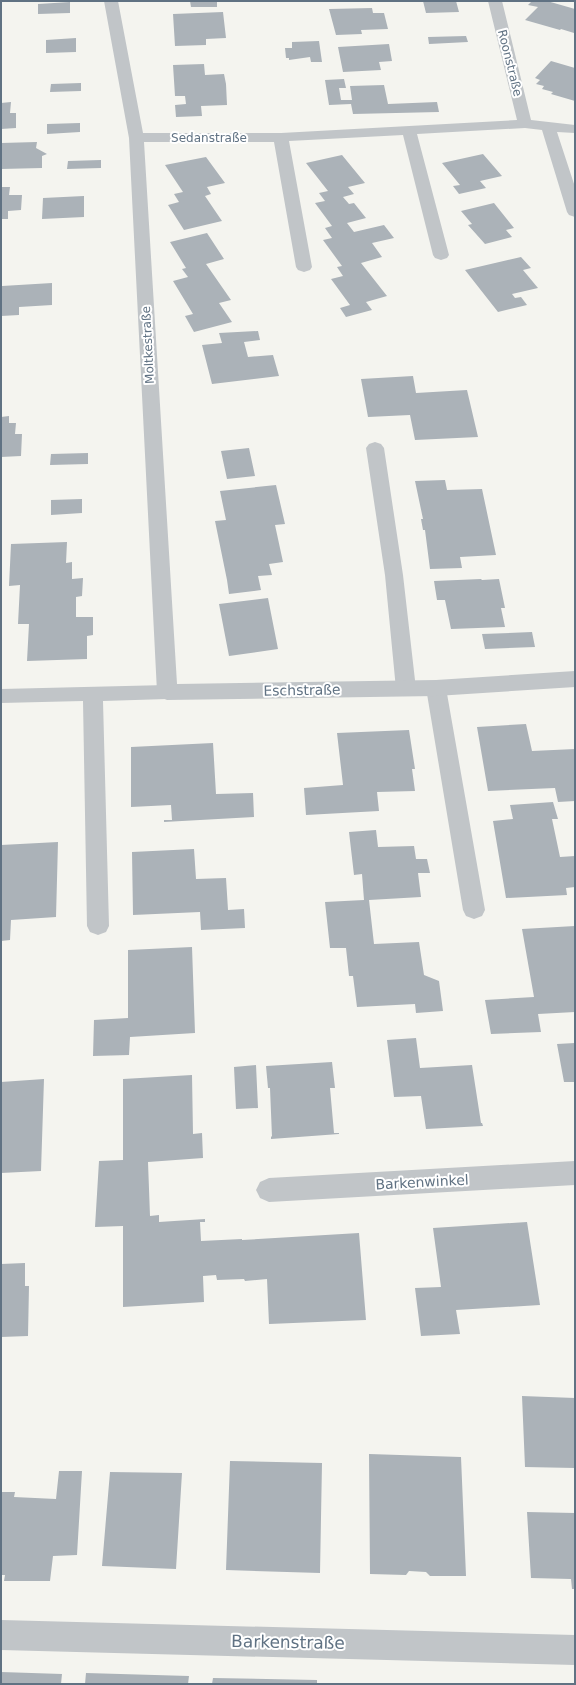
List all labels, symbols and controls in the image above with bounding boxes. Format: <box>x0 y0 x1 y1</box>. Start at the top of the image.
street label: Roonstraße <box>495 28 525 98</box>
street label: Sedanstraße <box>171 131 247 145</box>
street label: Moltkestraße <box>139 306 157 384</box>
street label: Eschstraße <box>263 681 341 699</box>
street label: Barkenwinkel <box>375 1172 469 1192</box>
street label: Barkenstraße <box>231 1631 345 1653</box>

